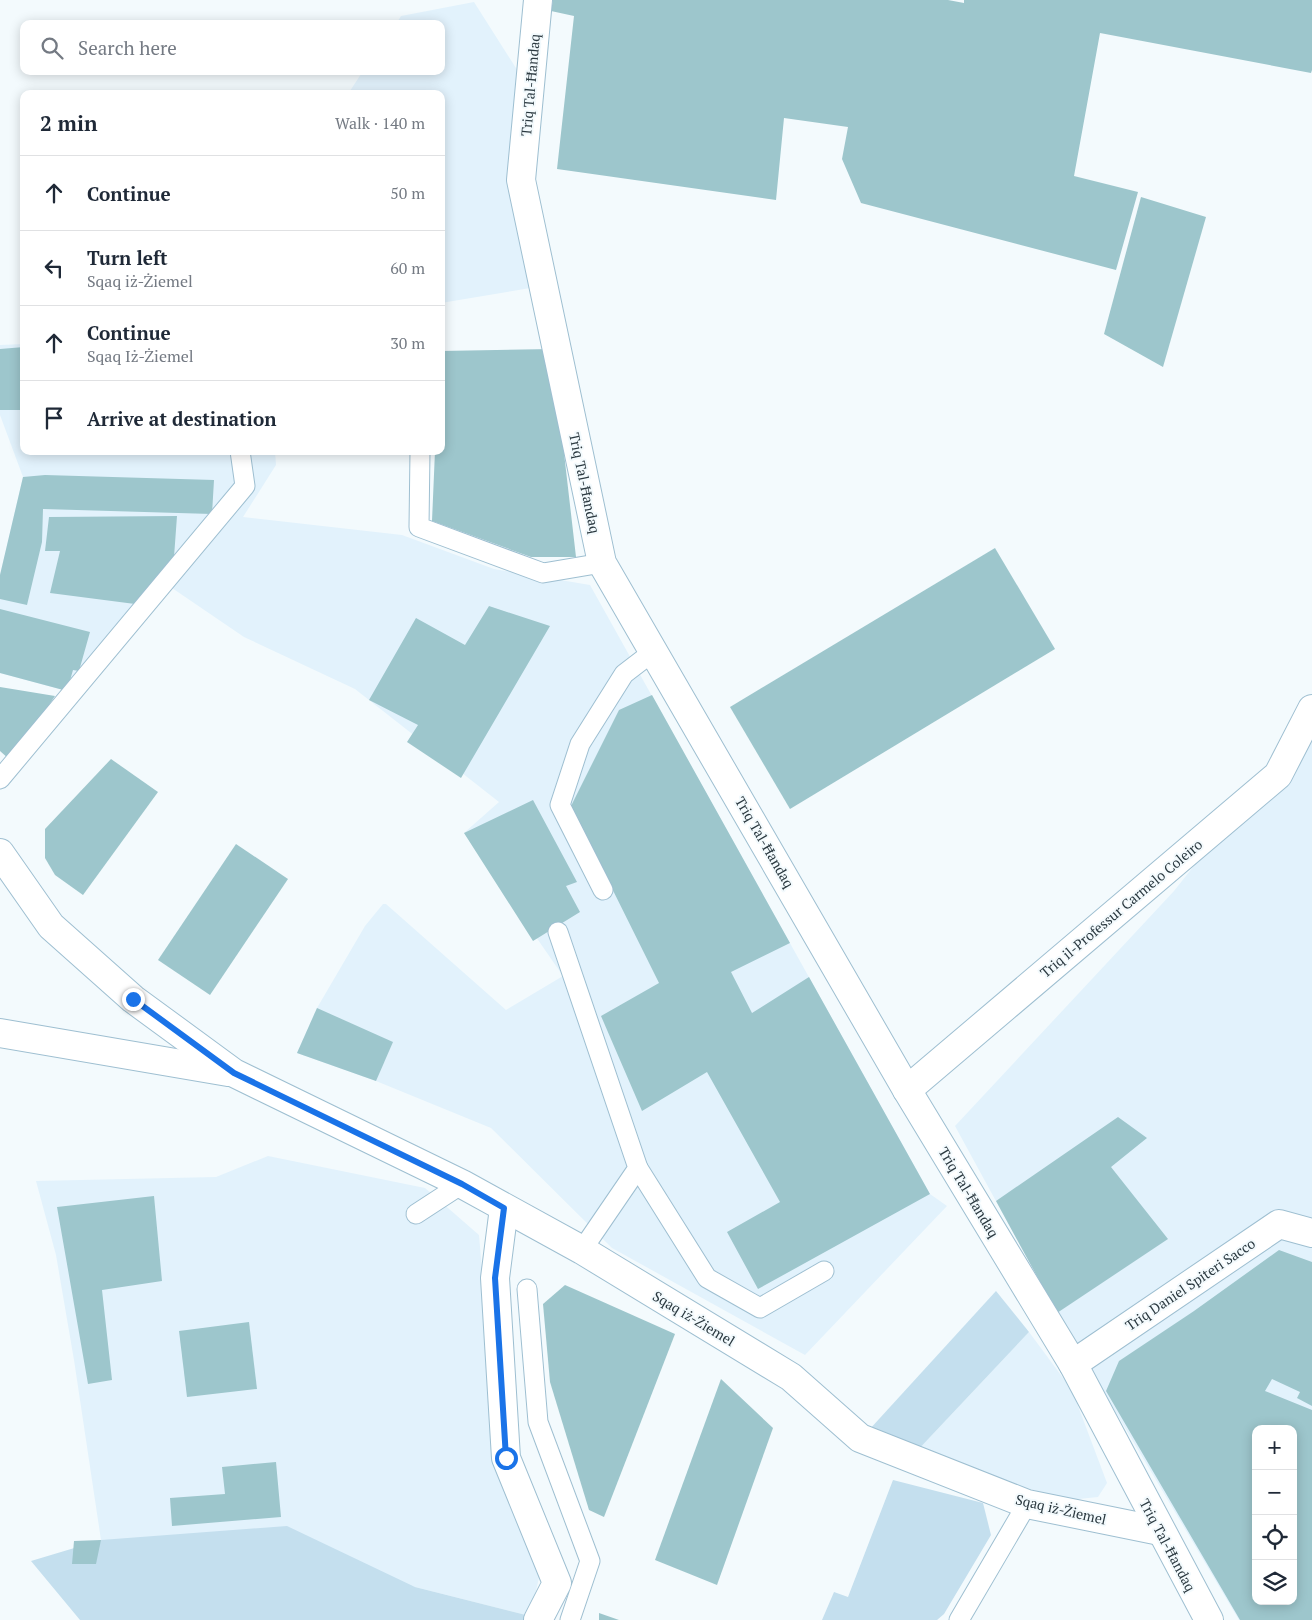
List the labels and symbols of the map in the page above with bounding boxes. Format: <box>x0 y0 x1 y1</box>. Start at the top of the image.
street label: Triq Tal-Ħandaq <box>516 33 544 137</box>
street label: Triq Tal-Ħandaq <box>565 431 605 535</box>
street label: Triq Tal-Ħandaq <box>731 793 799 891</box>
street label: Triq il-Professur Carmelo Coleiro <box>1036 834 1206 982</box>
route end <box>122 988 145 1011</box>
street label: Triq Tal-Ħandaq <box>934 1143 1004 1241</box>
street label: Triq Daniel Spiteri Sacco <box>1121 1233 1259 1335</box>
street label: Sqaq iż-Żiemel <box>649 1286 739 1350</box>
route start <box>495 1447 518 1470</box>
street label: Sqaq iż-Żiemel <box>1014 1489 1108 1529</box>
street label: Triq Tal-Ħandaq <box>1136 1495 1201 1595</box>

